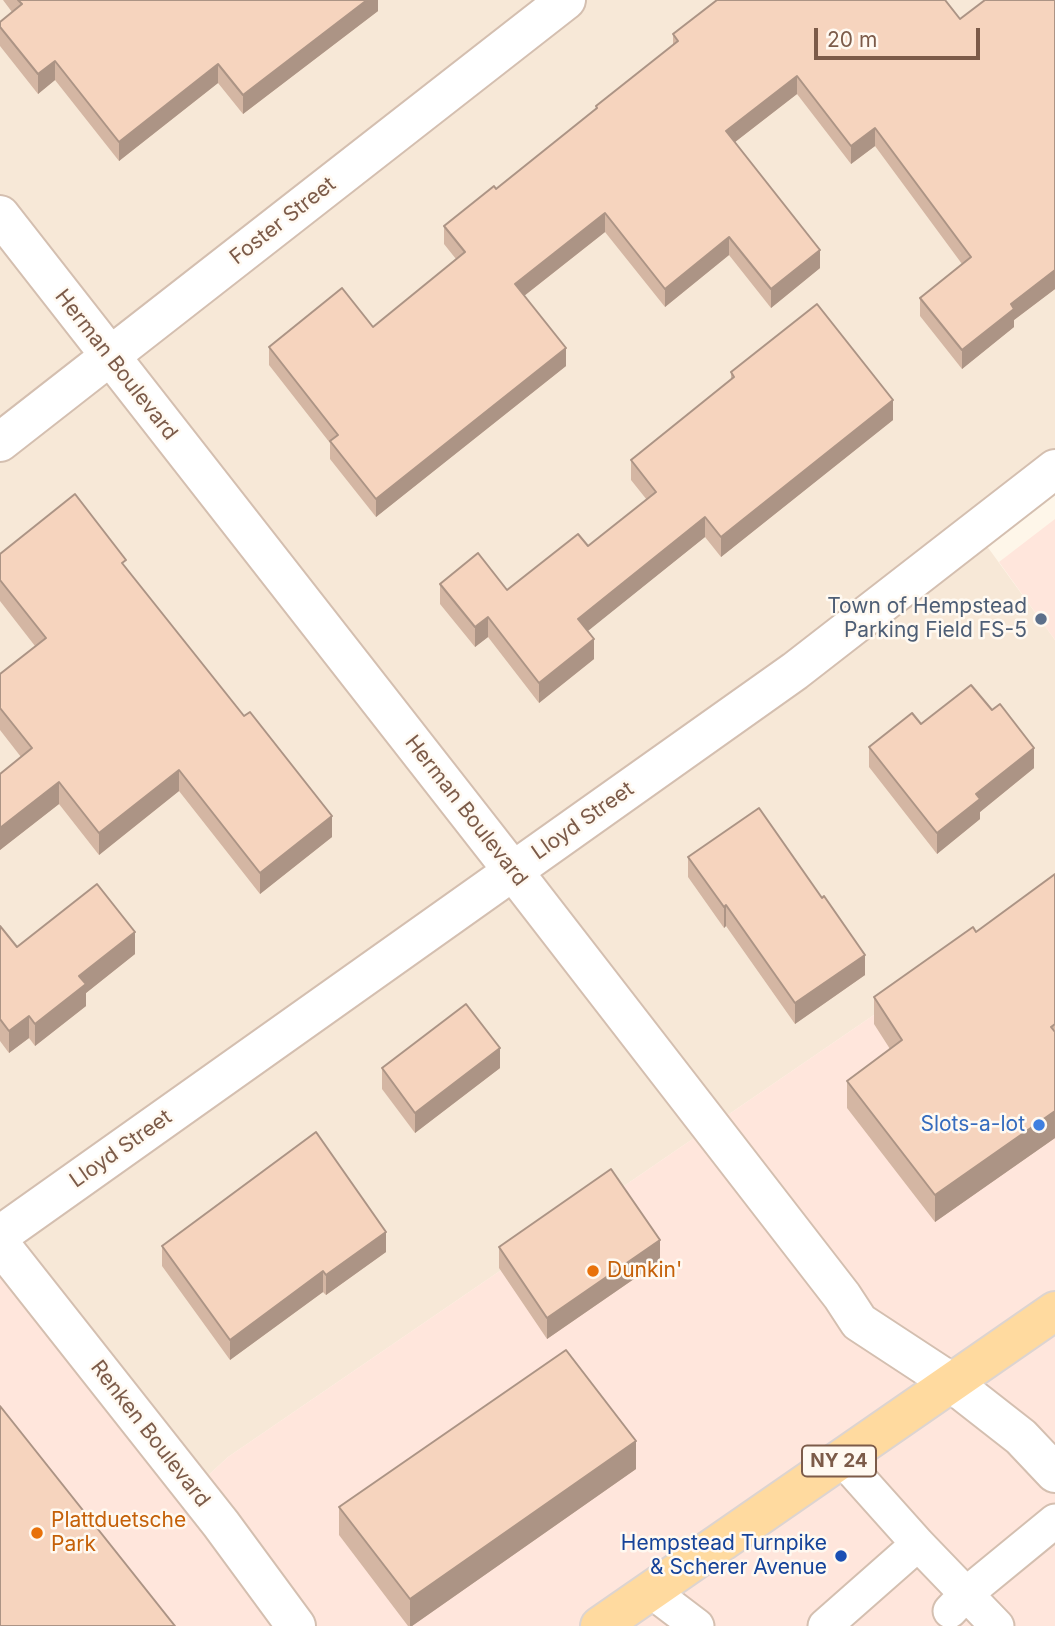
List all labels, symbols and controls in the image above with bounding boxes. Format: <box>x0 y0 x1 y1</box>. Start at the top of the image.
scale bar <box>817 14 983 58</box>
text: 20 m <box>827 27 877 52</box>
street label: Foster Street <box>225 172 341 270</box>
street label: Herman Boulevard <box>49 285 183 445</box>
place label: Town of Hempstead Parking Field FS-5 <box>827 594 1027 644</box>
marker: Town of Hempstead Parking Field FS-5 <box>1033 611 1049 627</box>
street label: Herman Boulevard <box>399 731 533 891</box>
street label: Lloyd Street <box>527 777 639 865</box>
street label: Lloyd Street <box>65 1105 177 1193</box>
place label: Slots-a-lot <box>920 1112 1025 1138</box>
marker: Slots-a-lot <box>1031 1117 1047 1133</box>
place label: Dunkin' <box>607 1258 682 1284</box>
marker: Dunkin' <box>585 1263 601 1279</box>
street label: Renken Boulevard <box>85 1356 215 1512</box>
road number: NY 24 <box>802 1446 876 1476</box>
place label: Plattduetsche Park <box>51 1508 186 1558</box>
marker: Plattduetsche Park <box>29 1525 45 1541</box>
place label: Hempstead Turnpike & Scherer Avenue <box>621 1531 827 1581</box>
marker: Hempstead Turnpike & Scherer Avenue <box>833 1548 849 1564</box>

